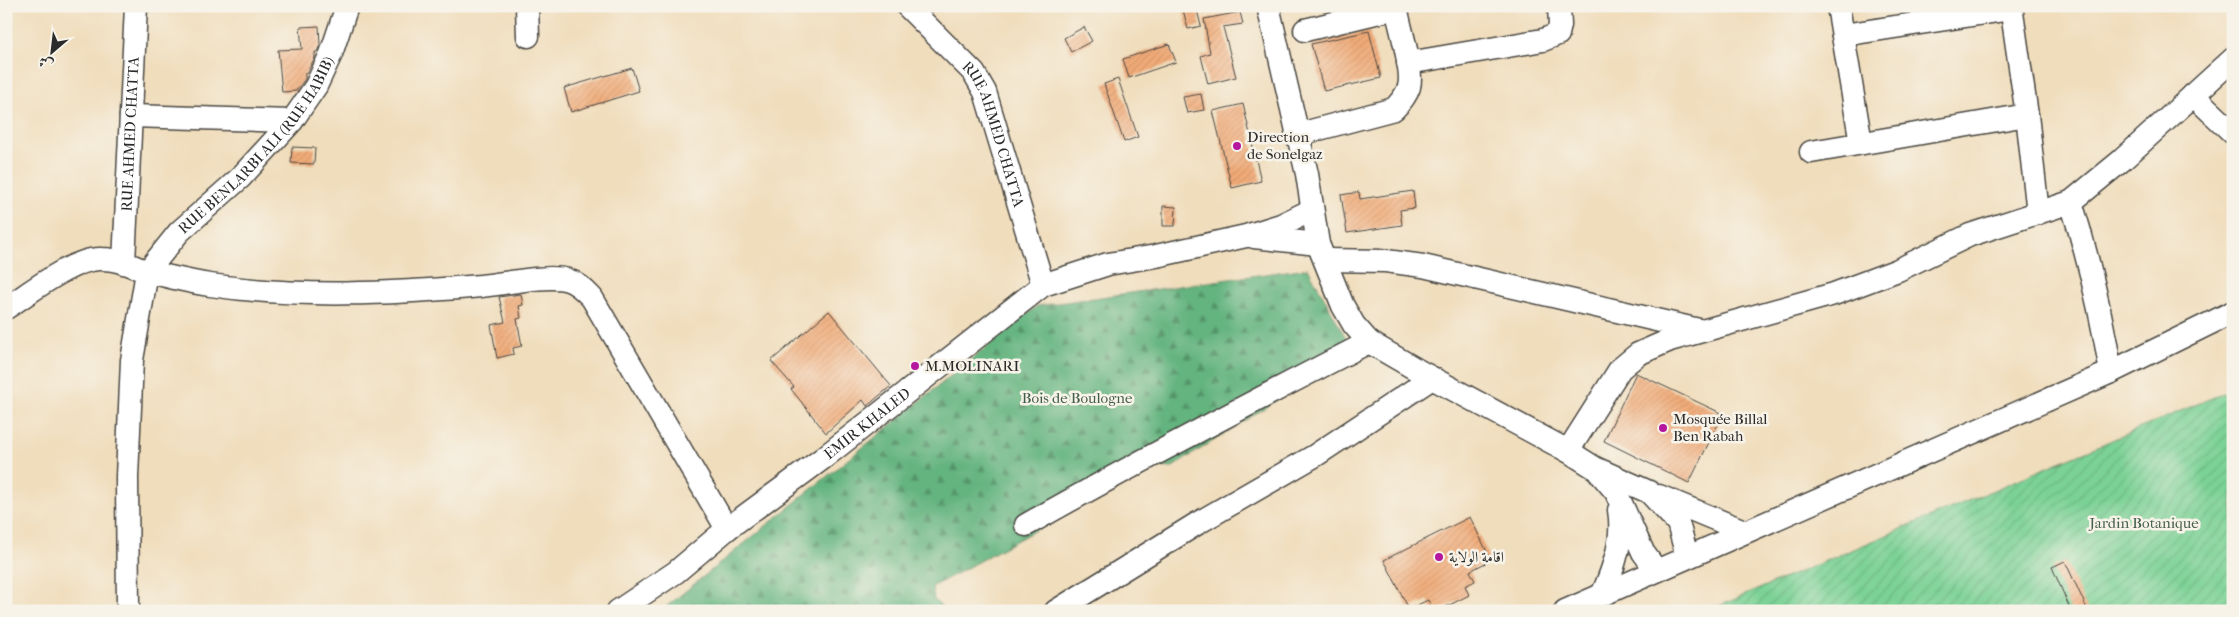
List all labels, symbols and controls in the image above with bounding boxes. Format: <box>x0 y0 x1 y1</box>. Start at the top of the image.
north arrow <box>28 28 78 78</box>
text: ش <box>36 52 56 74</box>
street label: RUE BENLARBI ALI (RUE HABIB) <box>175 53 338 237</box>
street label: RUE AHMED CHATTA <box>117 56 143 212</box>
street label: RUE AHMED CHATTA <box>958 57 1028 209</box>
place label: Direction de Sonelgaz <box>1247 128 1323 163</box>
marker: Direction de Sonelgaz <box>1231 140 1243 152</box>
place label: M.MOLINARI <box>925 357 1019 375</box>
marker: M.MOLINARI <box>909 360 921 372</box>
street label: EMIR KHALED <box>820 384 914 463</box>
park label: Bois de Boulogne <box>1022 389 1133 407</box>
place label: Mosquée Billal Ben Rabah <box>1673 410 1768 445</box>
marker: Mosquée Billal Ben Rabah <box>1657 422 1669 434</box>
park label: Jardin Botanique <box>2088 514 2199 532</box>
place label: اقامة الولاية <box>1449 548 1504 566</box>
marker: اقامة الولاية <box>1433 551 1445 563</box>

